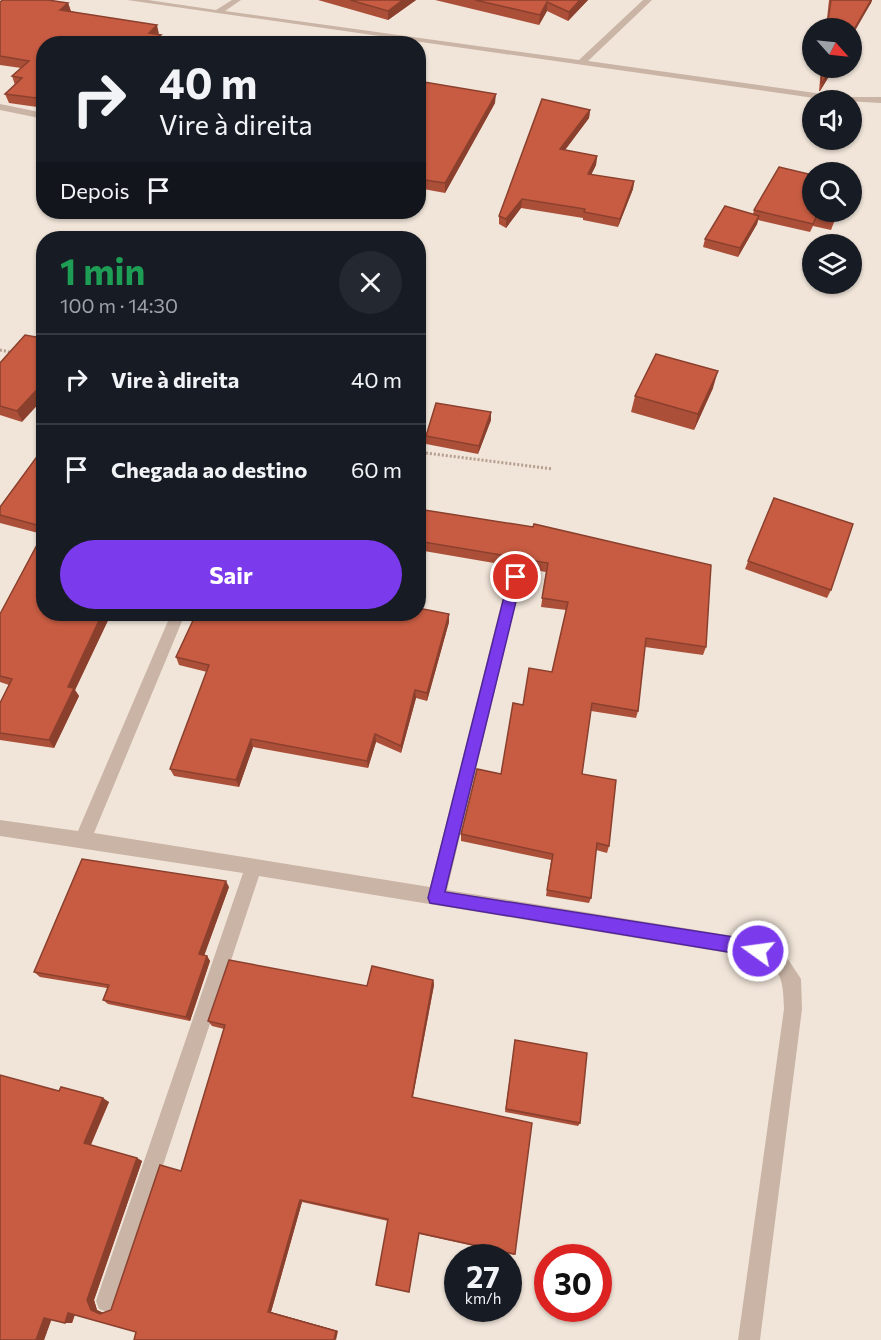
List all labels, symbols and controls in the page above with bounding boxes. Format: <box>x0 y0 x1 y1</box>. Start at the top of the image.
north arrow <box>802 18 862 78</box>
map controls <box>802 18 862 294</box>
text: 40 m <box>159 56 257 108</box>
icon: right <box>60 60 138 138</box>
button: sound <box>802 90 862 150</box>
text: Vire à direita <box>159 108 313 141</box>
button: search <box>802 162 862 222</box>
icon: arrive <box>142 174 175 207</box>
text: Depois <box>60 177 130 204</box>
button: layers <box>802 234 862 294</box>
text: 1 min <box>60 248 145 292</box>
button: close <box>339 251 402 314</box>
text: 100 m · 14:30 <box>60 293 178 317</box>
icon: right <box>60 363 93 396</box>
text: Vire à direita <box>111 366 239 393</box>
text: 40 m <box>351 366 402 393</box>
icon: arrive <box>60 453 93 486</box>
text: Chegada ao destino <box>111 456 307 483</box>
text: 60 m <box>351 456 402 483</box>
button: Sair <box>60 540 402 609</box>
pin <box>490 551 541 602</box>
icon: arrive <box>499 560 532 593</box>
position arrow <box>726 919 790 983</box>
speed limit sign: 30 <box>534 1244 612 1322</box>
text: 27 <box>466 1257 500 1294</box>
text: km/h <box>465 1289 501 1307</box>

